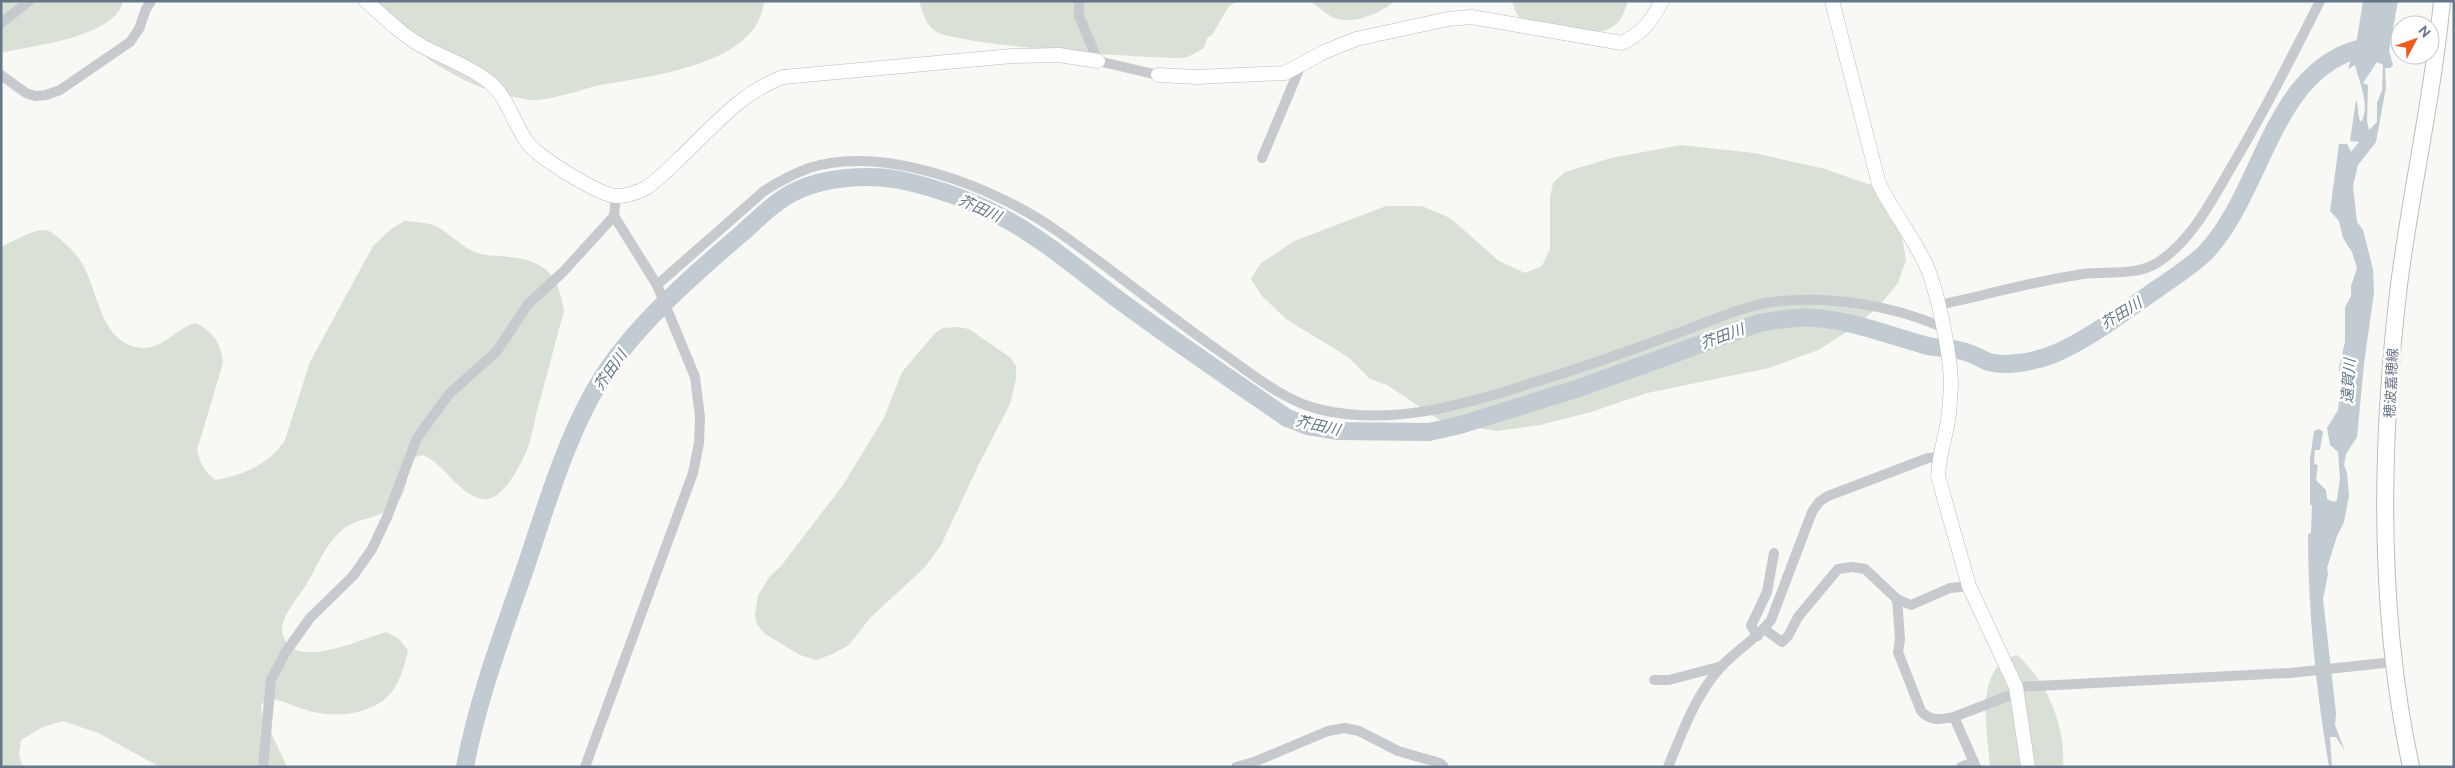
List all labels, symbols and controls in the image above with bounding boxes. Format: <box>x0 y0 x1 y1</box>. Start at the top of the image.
north arrow <box>2390 15 2440 65</box>
text: N <box>2415 22 2434 41</box>
water label: 芥田川 <box>956 191 1006 226</box>
water label: 芥田川 <box>2097 293 2146 332</box>
water label: 芥田川 <box>1698 320 1748 352</box>
water label: 芥田川 <box>590 345 631 393</box>
street label: 穂波嘉穂線 <box>2381 348 2401 418</box>
water label: 遠賀川 <box>2338 356 2358 404</box>
water label: 芥田川 <box>1294 412 1344 439</box>

